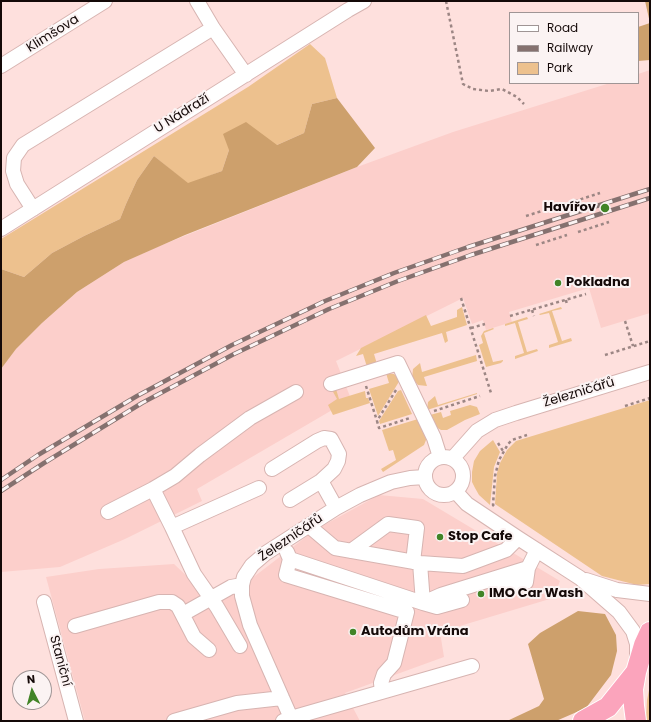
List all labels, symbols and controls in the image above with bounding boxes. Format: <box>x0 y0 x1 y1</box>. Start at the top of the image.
street label: Klimšova <box>24 12 82 56</box>
legend <box>509 12 639 84</box>
text: Road <box>547 19 578 36</box>
text: Railway <box>547 39 593 56</box>
text: Park <box>547 59 573 76</box>
street label: U Nádraží <box>152 91 212 137</box>
place label: Havířov <box>543 200 596 216</box>
marker: Havířov <box>599 202 611 214</box>
place label: Pokladna <box>566 275 630 291</box>
marker: Pokladna <box>553 278 563 288</box>
street label: Železničářů <box>542 375 616 411</box>
street label: Železničářů <box>256 511 326 565</box>
place label: Stop Cafe <box>448 529 513 545</box>
marker: Stop Cafe <box>435 532 445 542</box>
place label: IMO Car Wash <box>489 586 583 602</box>
marker: IMO Car Wash <box>476 589 486 599</box>
place label: Autodům Vrána <box>361 624 468 640</box>
marker: Autodům Vrána <box>348 627 358 637</box>
street label: Staniční <box>46 634 74 688</box>
north arrow <box>12 670 52 710</box>
text: N <box>26 671 36 687</box>

